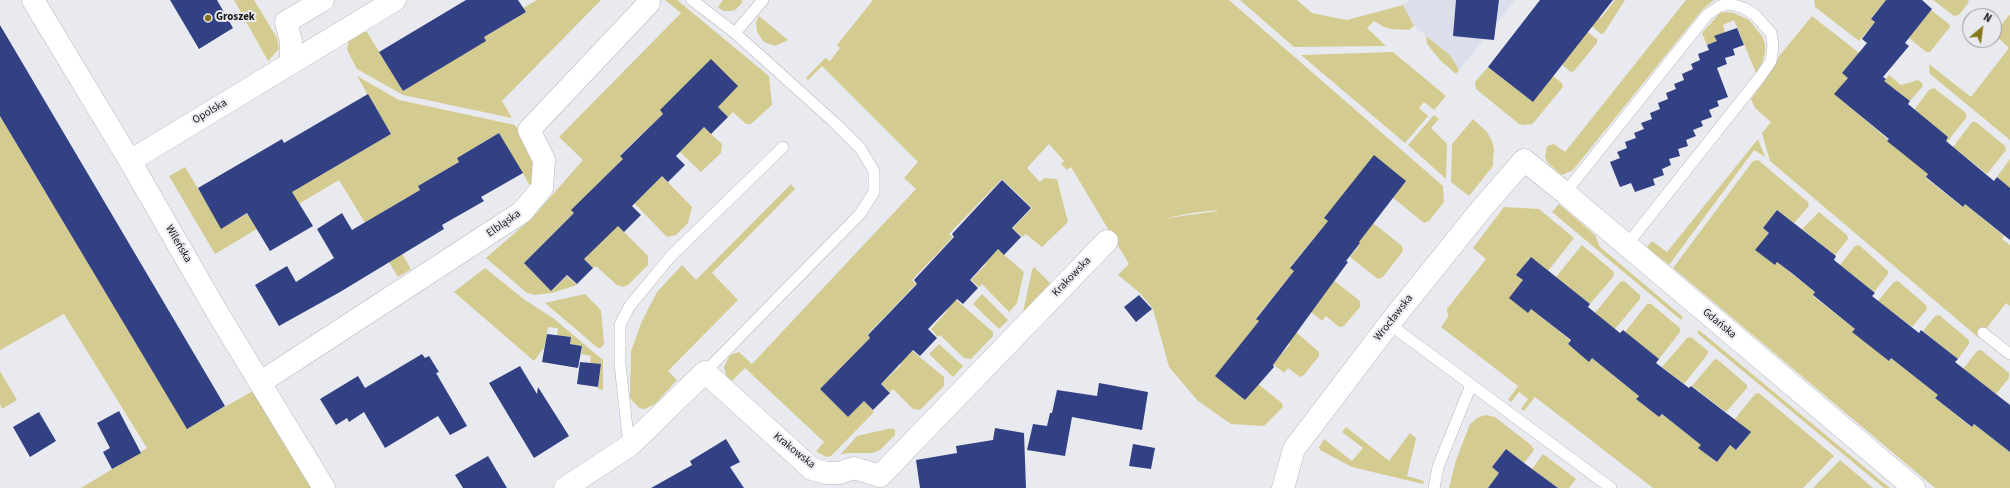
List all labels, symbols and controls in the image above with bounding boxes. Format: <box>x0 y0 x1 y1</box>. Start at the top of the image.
north arrow <box>1962 8 2002 48</box>
text: N <box>1981 10 1994 26</box>
place label: Groszek <box>216 11 255 25</box>
marker: Groszek <box>203 13 213 23</box>
street label: Opolska <box>190 97 230 127</box>
street label: Elbląska <box>484 208 524 240</box>
street label: Wileńska <box>162 223 194 265</box>
street label: Krakowska <box>1050 254 1094 300</box>
street label: Wrocławska <box>1372 292 1416 344</box>
street label: Gdańska <box>1699 306 1739 342</box>
street label: Krakowska <box>770 430 818 472</box>

